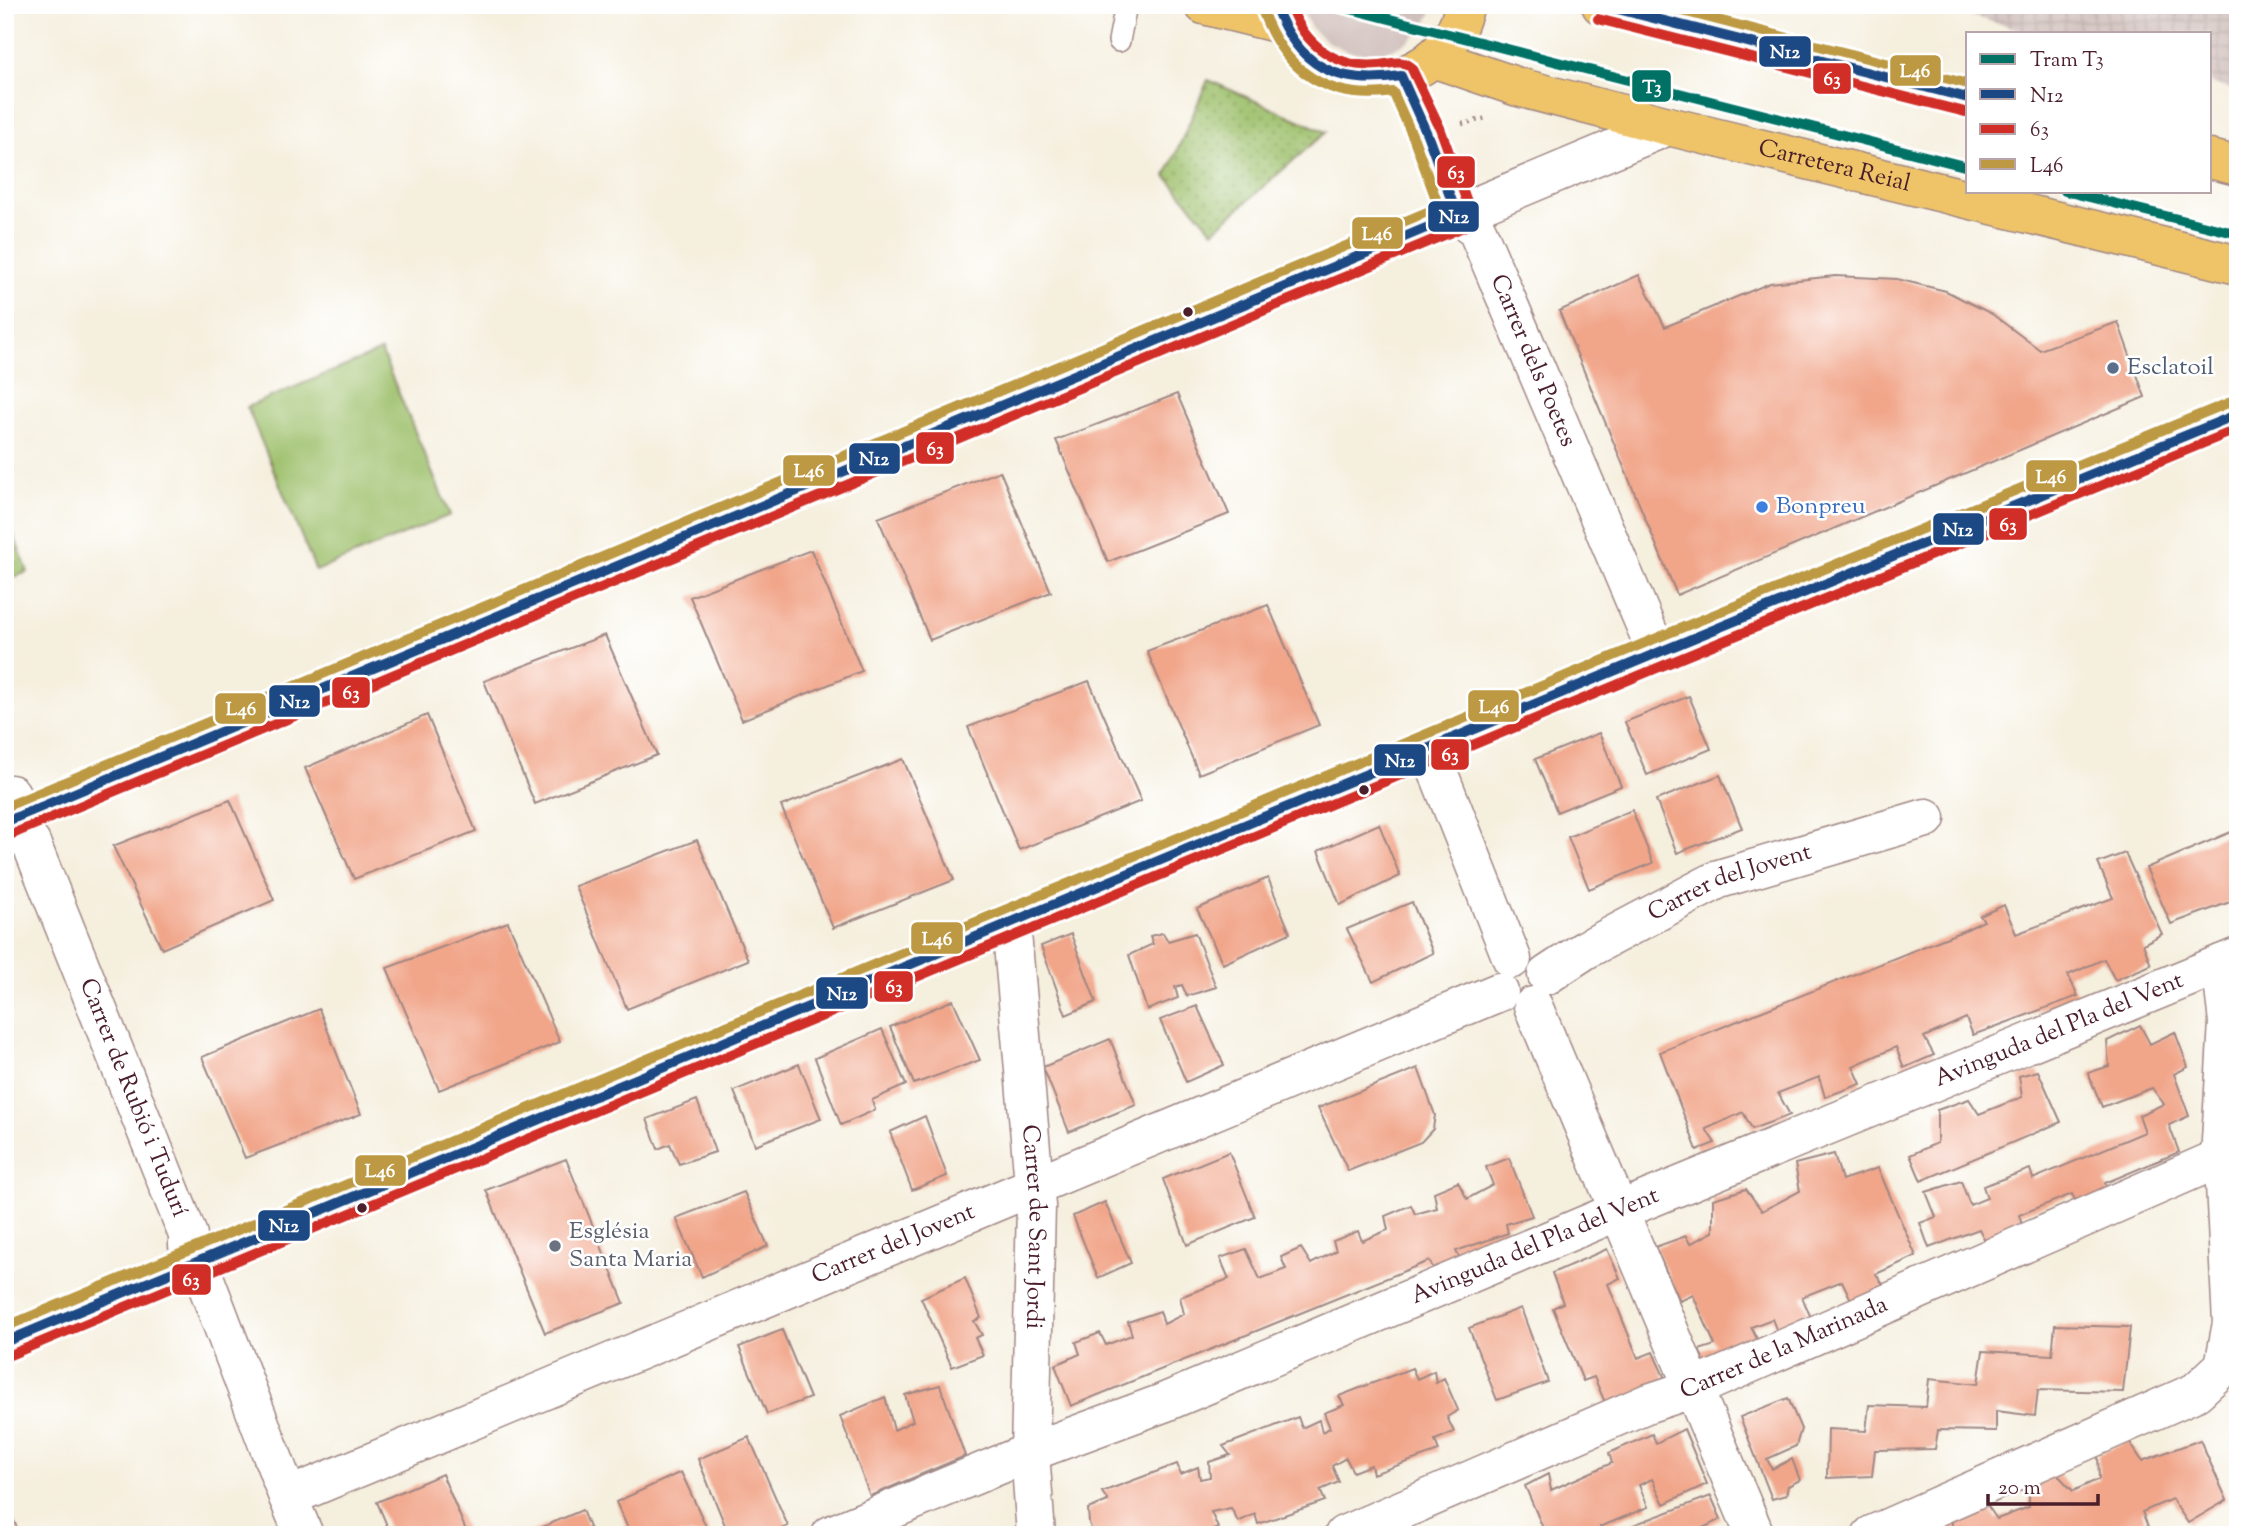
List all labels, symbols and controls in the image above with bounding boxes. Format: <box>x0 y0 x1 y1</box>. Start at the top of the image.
legend <box>1966 32 2212 192</box>
line badge: N12 <box>1758 35 1812 68</box>
text: N12 <box>1770 40 1800 67</box>
text: Tram T3 <box>2030 46 2104 76</box>
line badge: L46 <box>1889 54 1942 87</box>
text: L46 <box>1900 59 1930 86</box>
line badge: 63 <box>1812 62 1852 95</box>
text: 63 <box>1823 67 1841 94</box>
line badge: T3 <box>1631 69 1672 103</box>
text: T3 <box>1642 75 1662 102</box>
text: N12 <box>2030 82 2064 112</box>
text: 63 <box>2030 116 2049 146</box>
street label: Carretera Reial <box>1755 132 1914 202</box>
text: L46 <box>2030 152 2064 182</box>
line badge: 63 <box>1436 155 1476 189</box>
text: 63 <box>1447 161 1465 188</box>
line badge: N12 <box>1427 200 1480 233</box>
text: N12 <box>1439 205 1469 232</box>
line badge: L46 <box>1351 216 1404 250</box>
text: L46 <box>1362 222 1392 249</box>
street label: Carrer dels Poetes <box>1481 269 1584 452</box>
unlabelled marker <box>1181 305 1195 319</box>
place label: Esclatoil <box>2127 351 2214 385</box>
marker: Esclatoil <box>2105 360 2121 376</box>
line badge: 63 <box>915 431 955 465</box>
text: 63 <box>926 437 944 464</box>
line badge: N12 <box>848 442 901 475</box>
text: N12 <box>859 447 889 474</box>
line badge: L46 <box>782 454 836 487</box>
text: L46 <box>794 459 824 486</box>
line badge: L46 <box>2025 459 2078 493</box>
text: L46 <box>2036 465 2066 492</box>
place label: Bonpreu <box>1776 490 1866 524</box>
marker: Bonpreu <box>1754 499 1770 515</box>
line badge: 63 <box>1988 507 2028 541</box>
line badge: N12 <box>1932 512 1985 546</box>
text: 63 <box>1999 513 2017 540</box>
text: N12 <box>1943 518 1973 545</box>
line badge: 63 <box>331 676 371 709</box>
text: 63 <box>342 681 360 708</box>
line badge: N12 <box>268 684 321 718</box>
line badge: L46 <box>1467 689 1520 723</box>
text: N12 <box>280 690 310 717</box>
line badge: L46 <box>214 692 267 725</box>
text: L46 <box>1479 695 1509 722</box>
text: L46 <box>226 697 256 724</box>
line badge: 63 <box>1430 738 1470 771</box>
line badge: N12 <box>1373 743 1427 777</box>
text: 63 <box>1441 743 1459 770</box>
text: N12 <box>1385 749 1415 776</box>
unlabelled marker <box>1357 783 1371 797</box>
street label: Carrer del Jovent <box>1642 836 1816 931</box>
line badge: L46 <box>910 921 964 955</box>
text: L46 <box>922 927 952 954</box>
street label: Avinguda del Pla del Vent <box>1930 964 2189 1097</box>
line badge: 63 <box>873 970 914 1003</box>
street label: Carrer de Rubió i Tudurí <box>70 973 196 1222</box>
text: 63 <box>885 975 903 1002</box>
line badge: N12 <box>815 976 869 1010</box>
text: N12 <box>827 982 857 1009</box>
street label: Carrer de Sant Jordi <box>1012 1123 1053 1330</box>
line badge: L46 <box>354 1154 407 1187</box>
text: L46 <box>365 1159 395 1186</box>
street label: Avinguda del Pla del Vent <box>1406 1179 1664 1314</box>
street label: Carrer del Jovent <box>807 1195 980 1294</box>
unlabelled marker <box>355 1201 369 1215</box>
line badge: N12 <box>257 1209 311 1242</box>
text: N12 <box>269 1214 299 1241</box>
place label: Església Santa Maria <box>569 1215 692 1277</box>
marker: Església Santa Maria <box>547 1238 563 1254</box>
line badge: 63 <box>171 1263 212 1296</box>
text: 63 <box>182 1268 200 1295</box>
street label: Carrer de la Marinada <box>1676 1288 1893 1408</box>
scale bar <box>1988 1463 2098 1507</box>
text: 20 m <box>1998 1474 2041 1504</box>

